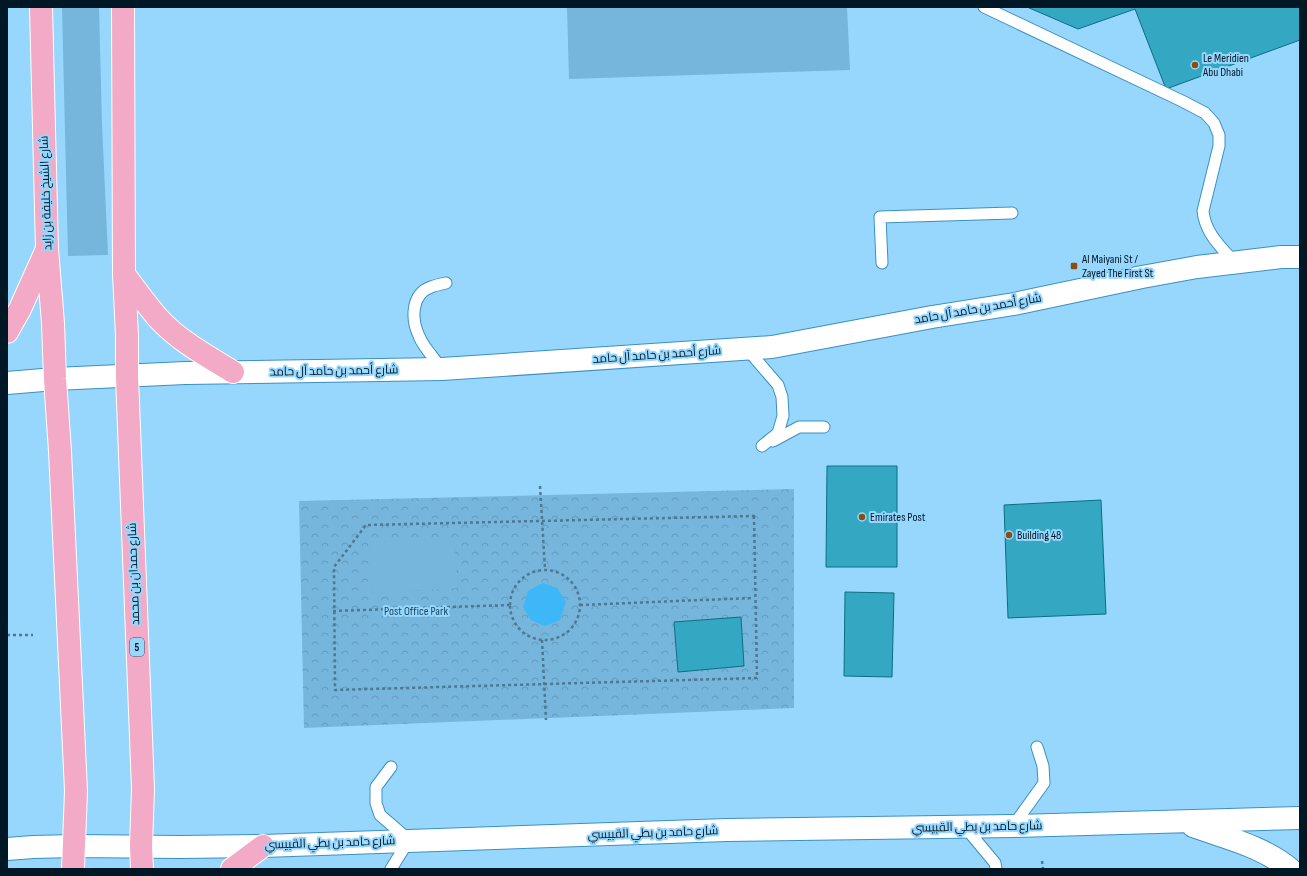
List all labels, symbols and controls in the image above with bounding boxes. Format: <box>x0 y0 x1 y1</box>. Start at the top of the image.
place label: Le Meridien Abu Dhabi <box>1202 51 1249 80</box>
marker: Le Meridien Abu Dhabi <box>1190 60 1200 70</box>
street label: شارع الشيخ خليفة بن زايد <box>36 135 55 251</box>
place label: Al Maiyani St / Zayed The First St <box>1081 252 1154 281</box>
marker: Al Maiyani St / Zayed The First St <box>1069 261 1079 271</box>
street label: شارع أحمد بن حامد آل حامد <box>913 289 1043 328</box>
street label: شارع أحمد بن حامد آل حامد <box>592 342 722 367</box>
street label: شارع أحمد بن حامد آل حامد <box>270 361 399 380</box>
place label: Emirates Post <box>870 510 926 525</box>
marker: Emirates Post <box>857 512 867 522</box>
street label: شارع حمدان بن محمد <box>125 522 143 625</box>
place label: Building 48 <box>1017 528 1061 543</box>
marker: Building 48 <box>1004 530 1014 540</box>
park label: Post Office Park <box>384 604 448 619</box>
road number: 5 <box>130 638 144 656</box>
street label: شارع حامد بن بطي القبيسي <box>912 818 1043 838</box>
street label: شارع حامد بن بطي القبيسي <box>587 823 719 845</box>
street label: شارع حامد بن بطي القبيسي <box>264 833 396 855</box>

